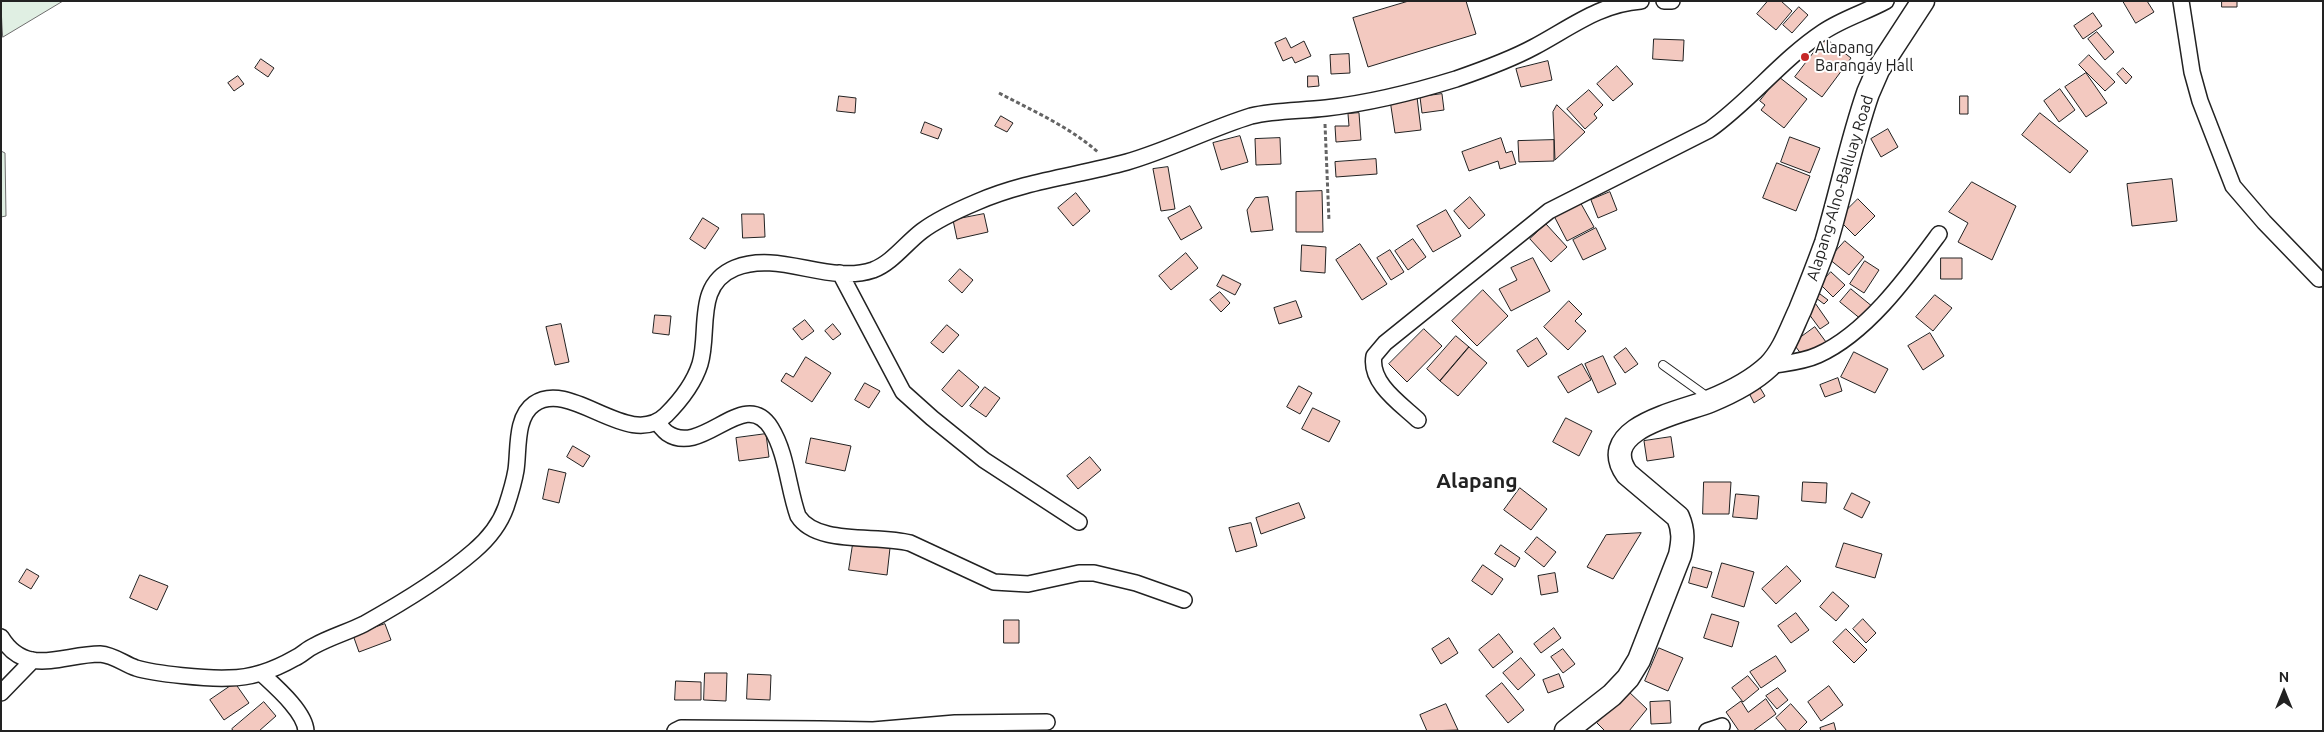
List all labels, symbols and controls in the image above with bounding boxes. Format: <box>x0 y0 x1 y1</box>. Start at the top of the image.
place label: Alapang Barangay Hall <box>1815 38 1913 76</box>
marker: Alapang Barangay Hall <box>1799 51 1811 63</box>
street label: Alapang-Alno-Balluay Road <box>1803 93 1877 283</box>
district label: Alapang <box>1436 468 1518 494</box>
north arrow <box>2259 667 2309 717</box>
text: N <box>2279 669 2289 685</box>

